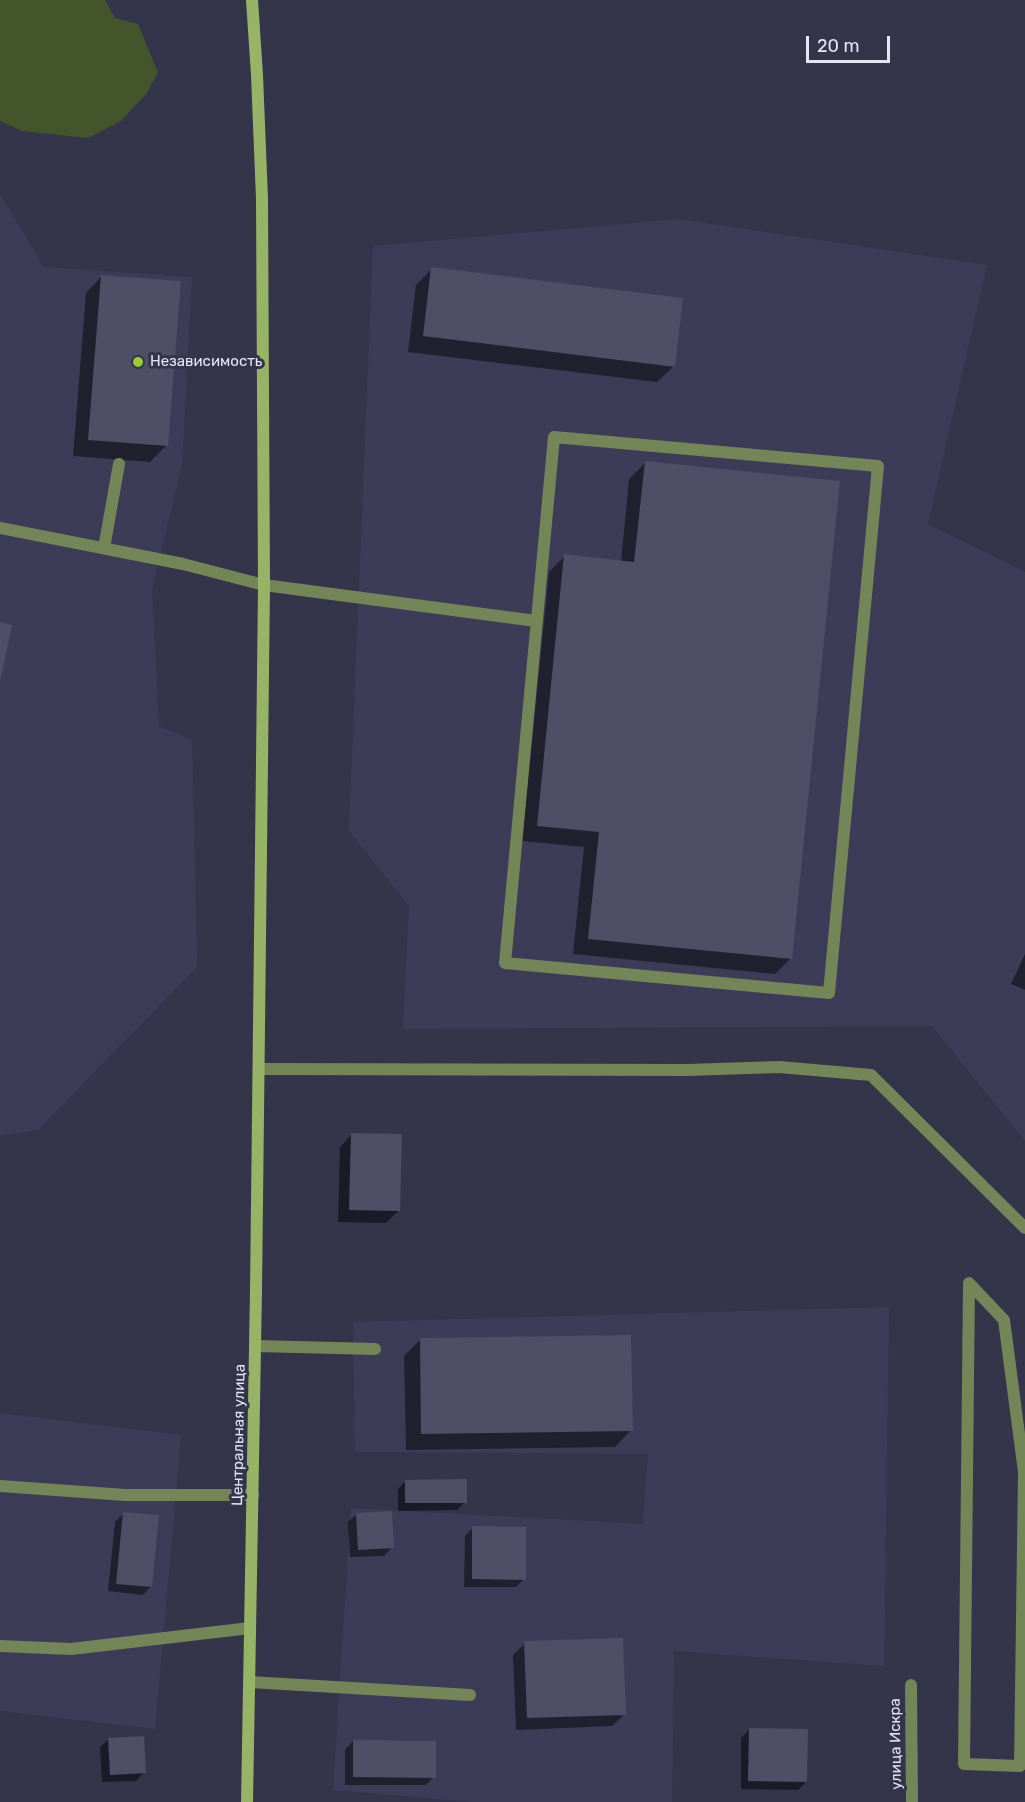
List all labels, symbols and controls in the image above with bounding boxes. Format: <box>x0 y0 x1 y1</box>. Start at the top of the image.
scale bar <box>809 24 893 62</box>
text: 20 m <box>817 35 859 57</box>
place label: Независимость <box>150 353 262 371</box>
marker: Независимость <box>131 355 145 369</box>
street label: Центральная улица <box>229 1364 249 1506</box>
street label: улица Искра <box>886 1698 906 1790</box>

